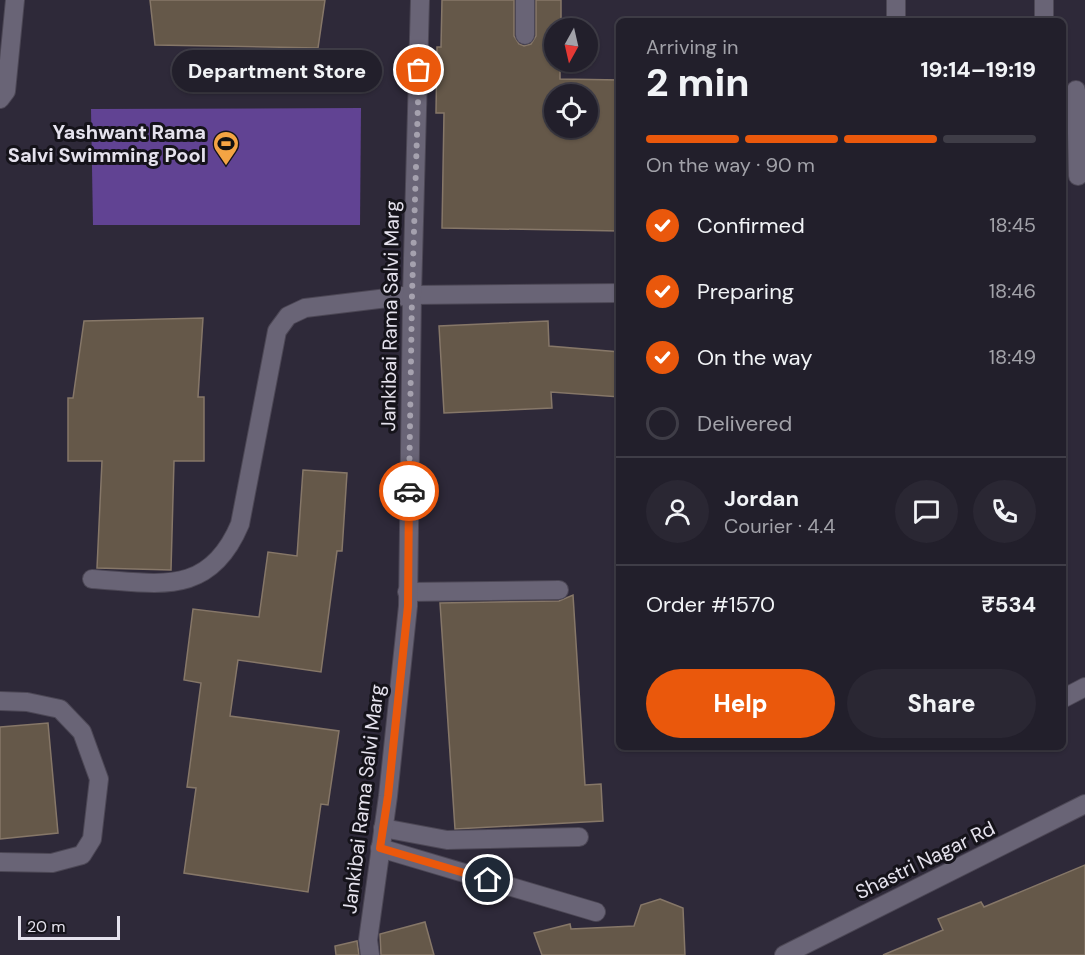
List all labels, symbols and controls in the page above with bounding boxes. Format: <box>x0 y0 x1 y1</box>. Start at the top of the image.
north arrow <box>544 18 598 72</box>
map controls <box>544 18 598 138</box>
text: Arriving in <box>646 34 738 60</box>
pin <box>393 44 444 95</box>
callout: Department Store <box>173 49 383 91</box>
icon: bag <box>402 53 435 86</box>
text: 19:14–19:19 <box>920 55 1036 84</box>
text: 2 min <box>646 57 750 108</box>
text: Department Store <box>188 58 366 84</box>
button: locate <box>544 84 598 138</box>
place label: Yashwant Rama Salvi Swimming Pool <box>8 119 206 168</box>
sports icon: Yashwant Rama Salvi Swimming Pool <box>211 129 241 167</box>
text: On the way · 90 m <box>646 152 815 178</box>
street label: Jankibai Rama Salvi Marg <box>375 200 405 432</box>
icon: check <box>646 209 679 242</box>
text: Confirmed <box>697 211 805 240</box>
text: 18:45 <box>989 212 1036 238</box>
icon: check <box>646 275 679 308</box>
text: Preparing <box>697 277 794 306</box>
text: 18:46 <box>989 278 1036 304</box>
icon: check <box>646 341 679 374</box>
text: On the way <box>697 343 812 372</box>
text: 18:49 <box>989 344 1036 370</box>
text: Delivered <box>697 409 792 438</box>
courier <box>379 461 439 521</box>
icon: car <box>393 475 426 508</box>
button: person <box>646 480 709 543</box>
button: chat <box>895 480 958 543</box>
button: phone <box>973 480 1036 543</box>
text: Jordan <box>724 484 799 513</box>
text: Courier · 4.4 <box>724 513 835 539</box>
text: Order #1570 <box>646 590 775 619</box>
text: ₹534 <box>981 590 1036 619</box>
button: Help <box>646 669 835 738</box>
button: Share <box>847 669 1036 738</box>
street label: Jankibai Rama Salvi Marg <box>336 683 390 915</box>
street label: Shastri Nagar Rd <box>851 815 999 905</box>
pin <box>462 854 513 905</box>
icon: home <box>471 863 504 896</box>
scale bar <box>18 913 120 940</box>
text: 20 m <box>27 916 66 937</box>

